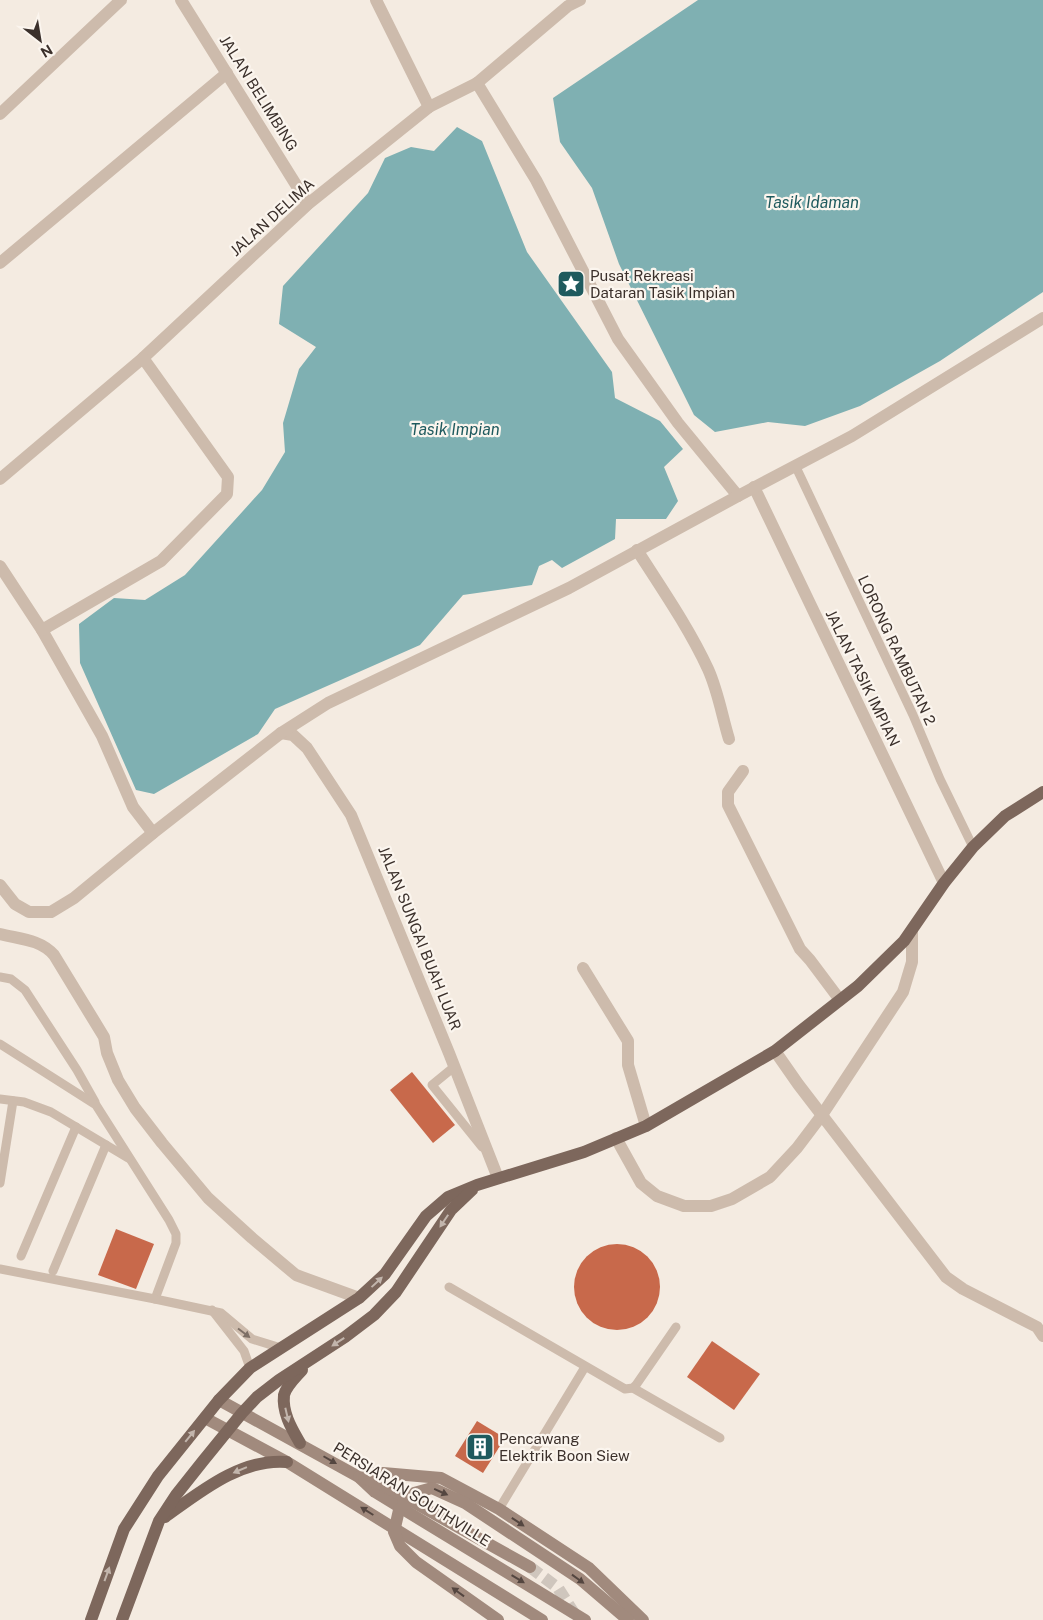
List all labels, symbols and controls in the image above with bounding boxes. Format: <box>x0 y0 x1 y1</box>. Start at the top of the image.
north arrow <box>15 15 65 65</box>
street label: JALAN BELIMBING <box>217 32 301 154</box>
text: N <box>38 41 56 61</box>
street label: JALAN DELIMA <box>227 175 318 259</box>
water label: Tasik Idaman <box>765 193 859 212</box>
place label: Pusat Rekreasi Dataran Tasik Impian <box>590 267 735 301</box>
place icon: Pusat Rekreasi Dataran Tasik Impian <box>556 269 586 299</box>
water label: Tasik Impian <box>410 420 500 439</box>
street label: LORONG RAMBUTAN 2 <box>855 572 939 728</box>
street label: JALAN TASIK IMPIAN <box>823 607 903 749</box>
street label: JALAN SUNGAI BUAH LUAR <box>375 844 465 1032</box>
one-way arrow <box>439 1214 449 1228</box>
one-way arrow <box>370 1276 382 1288</box>
one-way arrow <box>237 1327 250 1338</box>
one-way arrow <box>331 1337 345 1347</box>
one-way arrow <box>283 1407 291 1422</box>
one-way arrow <box>185 1430 196 1443</box>
place label: Pencawang Elektrik Boon Siew <box>499 1430 630 1464</box>
building icon: Pencawang Elektrik Boon Siew <box>465 1432 495 1462</box>
street label: PERSIARAN SOUTHVILLE <box>330 1439 494 1549</box>
one-way arrow <box>323 1456 336 1465</box>
one-way arrow <box>233 1467 247 1475</box>
one-way arrow <box>434 1489 448 1497</box>
one-way arrow <box>361 1507 374 1516</box>
one-way arrow <box>512 1517 525 1527</box>
one-way arrow <box>103 1566 111 1581</box>
one-way arrow <box>571 1573 584 1584</box>
one-way arrow <box>511 1574 524 1584</box>
one-way arrow <box>451 1587 465 1597</box>

